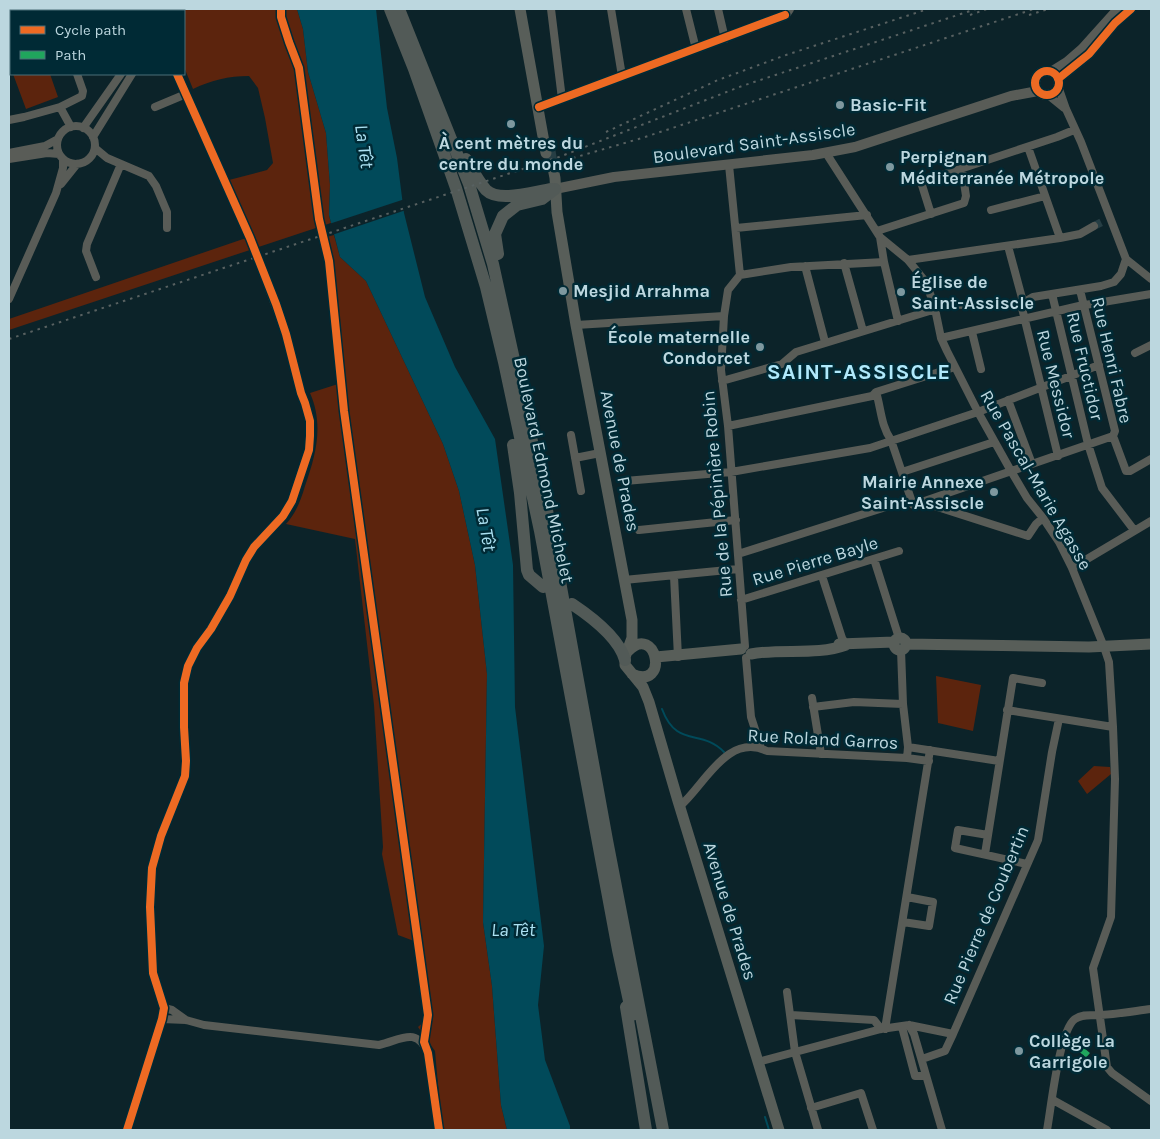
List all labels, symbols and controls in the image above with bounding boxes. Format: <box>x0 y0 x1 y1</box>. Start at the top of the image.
legend <box>10 10 185 75</box>
text: Cycle path <box>55 21 126 39</box>
text: Path <box>55 46 86 64</box>
place label: Basic-Fit <box>850 94 927 116</box>
marker: Basic-Fit <box>834 99 846 111</box>
marker: À cent mètres du centre du monde <box>505 118 517 130</box>
street label: Boulevard Saint-Assiscle <box>651 118 857 168</box>
water label: La Têt <box>350 123 378 170</box>
place label: À cent mètres du centre du monde <box>439 131 583 175</box>
place label: Perpignan Méditerranée Métropole <box>900 146 1104 189</box>
marker: Perpignan Méditerranée Métropole <box>884 161 896 173</box>
place label: Église de Saint-Assiscle <box>911 270 1034 314</box>
place label: Mesjid Arrahma <box>573 280 710 302</box>
marker: Mesjid Arrahma <box>557 285 569 297</box>
marker: Église de Saint-Assiscle <box>895 286 907 298</box>
street label: Rue Henri Fabre <box>1087 295 1137 425</box>
street label: Rue Fructidor <box>1062 310 1108 423</box>
place label: École maternelle Condorcet <box>608 325 750 369</box>
street label: Rue Messidor <box>1032 327 1080 441</box>
marker: École maternelle Condorcet <box>754 341 766 353</box>
street label: Boulevard Edmond Michelet <box>509 355 579 585</box>
district label: SAINT-ASSISCLE <box>767 359 951 385</box>
street label: Rue Pascal-Marie Agasse <box>975 386 1097 574</box>
street label: Avenue de Prades <box>596 388 644 534</box>
street label: Rue de la Pépinière Robin <box>697 390 737 598</box>
place label: Mairie Annexe Saint-Assiscle <box>861 471 984 514</box>
marker: Mairie Annexe Saint-Assiscle <box>988 486 1000 498</box>
water label: La Têt <box>471 506 501 553</box>
street label: Rue Pierre Bayle <box>749 531 881 591</box>
street label: Rue Roland Garros <box>747 724 899 754</box>
street label: Rue Pierre de Coubertin <box>938 822 1034 1008</box>
street label: Avenue de Prades <box>699 839 761 983</box>
water label: La Têt <box>491 919 536 941</box>
place label: Collège La Garrigole <box>1029 1030 1115 1073</box>
marker: Collège La Garrigole <box>1013 1045 1025 1057</box>

